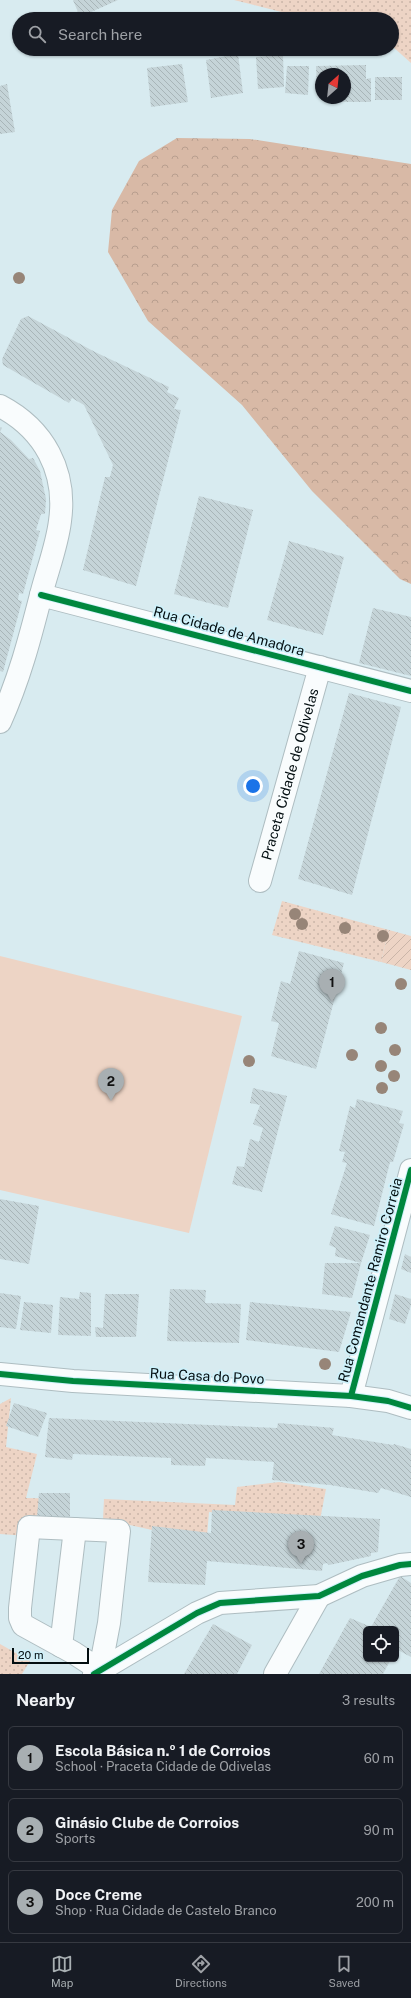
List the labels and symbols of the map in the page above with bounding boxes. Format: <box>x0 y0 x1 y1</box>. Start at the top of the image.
north arrow <box>315 68 351 104</box>
street label: Rua Cidade de Amadora <box>152 603 306 659</box>
street label: Praceta Cidade de Odivelas <box>258 686 322 862</box>
your location <box>243 776 263 796</box>
pin: 1 <box>319 969 345 1002</box>
pin: 2 <box>98 1068 124 1101</box>
street label: Rua Comandante Ramiro Correia <box>335 1176 405 1384</box>
street label: Rua Casa do Povo <box>149 1365 265 1387</box>
pin: 3 <box>288 1531 314 1564</box>
scale bar <box>12 1646 89 1665</box>

